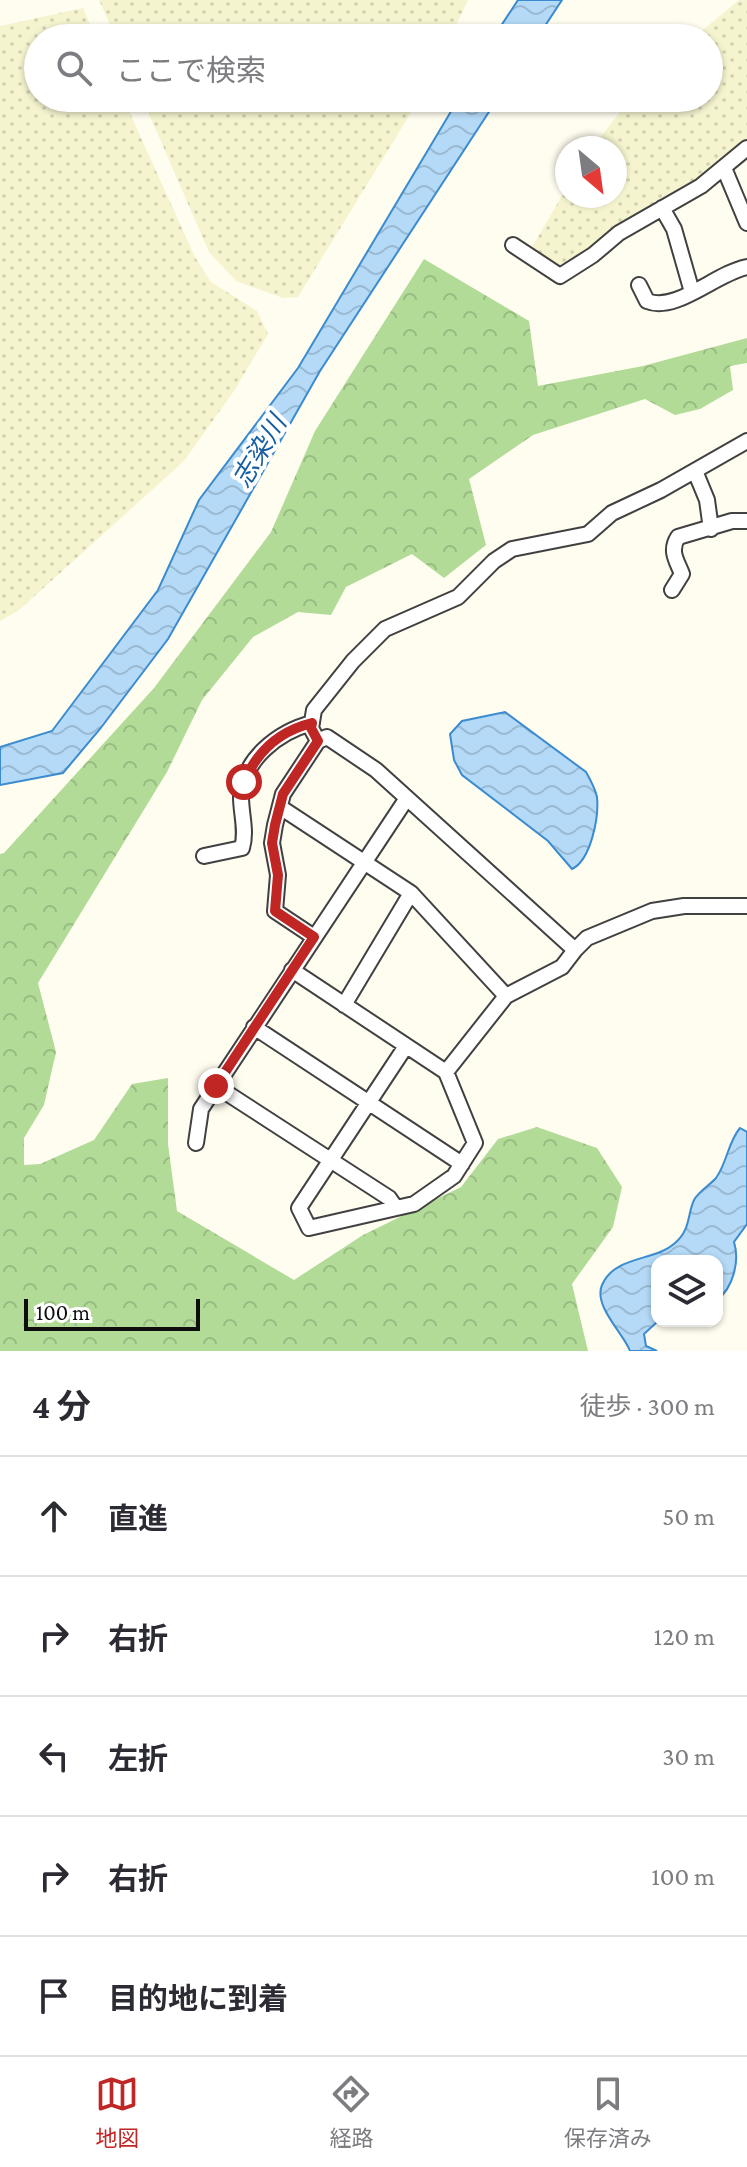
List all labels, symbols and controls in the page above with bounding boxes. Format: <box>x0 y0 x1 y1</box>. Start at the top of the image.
search box <box>24 24 723 112</box>
icon: search <box>52 46 96 90</box>
text: ここで検索 <box>116 54 266 87</box>
north arrow <box>555 136 627 208</box>
water label: 志染川 <box>227 408 293 492</box>
route start <box>226 764 262 800</box>
route end <box>198 1068 234 1104</box>
map controls <box>651 1255 723 1327</box>
button: layers <box>651 1255 723 1327</box>
scale bar <box>24 1295 200 1331</box>
text: 100 m <box>36 1300 90 1325</box>
text: 4 分 <box>32 1388 91 1425</box>
text: 徒歩 · 300 m <box>579 1392 715 1421</box>
icon: ahead <box>32 1494 76 1538</box>
text: 直進 <box>108 1502 168 1535</box>
text: 50 m <box>662 1502 715 1531</box>
icon: right <box>32 1614 76 1658</box>
text: 右折 <box>108 1622 168 1655</box>
text: 120 m <box>654 1622 715 1651</box>
icon: left <box>32 1734 76 1778</box>
text: 左折 <box>108 1742 168 1775</box>
text: 30 m <box>662 1742 715 1771</box>
icon: right <box>32 1854 76 1898</box>
text: 右折 <box>108 1862 168 1895</box>
text: 100 m <box>651 1862 715 1891</box>
icon: arrive <box>32 1974 76 2018</box>
text: 目的地に到着 <box>108 1982 288 2015</box>
tab: 地図 <box>95 2072 139 2152</box>
tab: 経路 <box>329 2072 374 2152</box>
tab: 保存済み <box>564 2072 652 2152</box>

